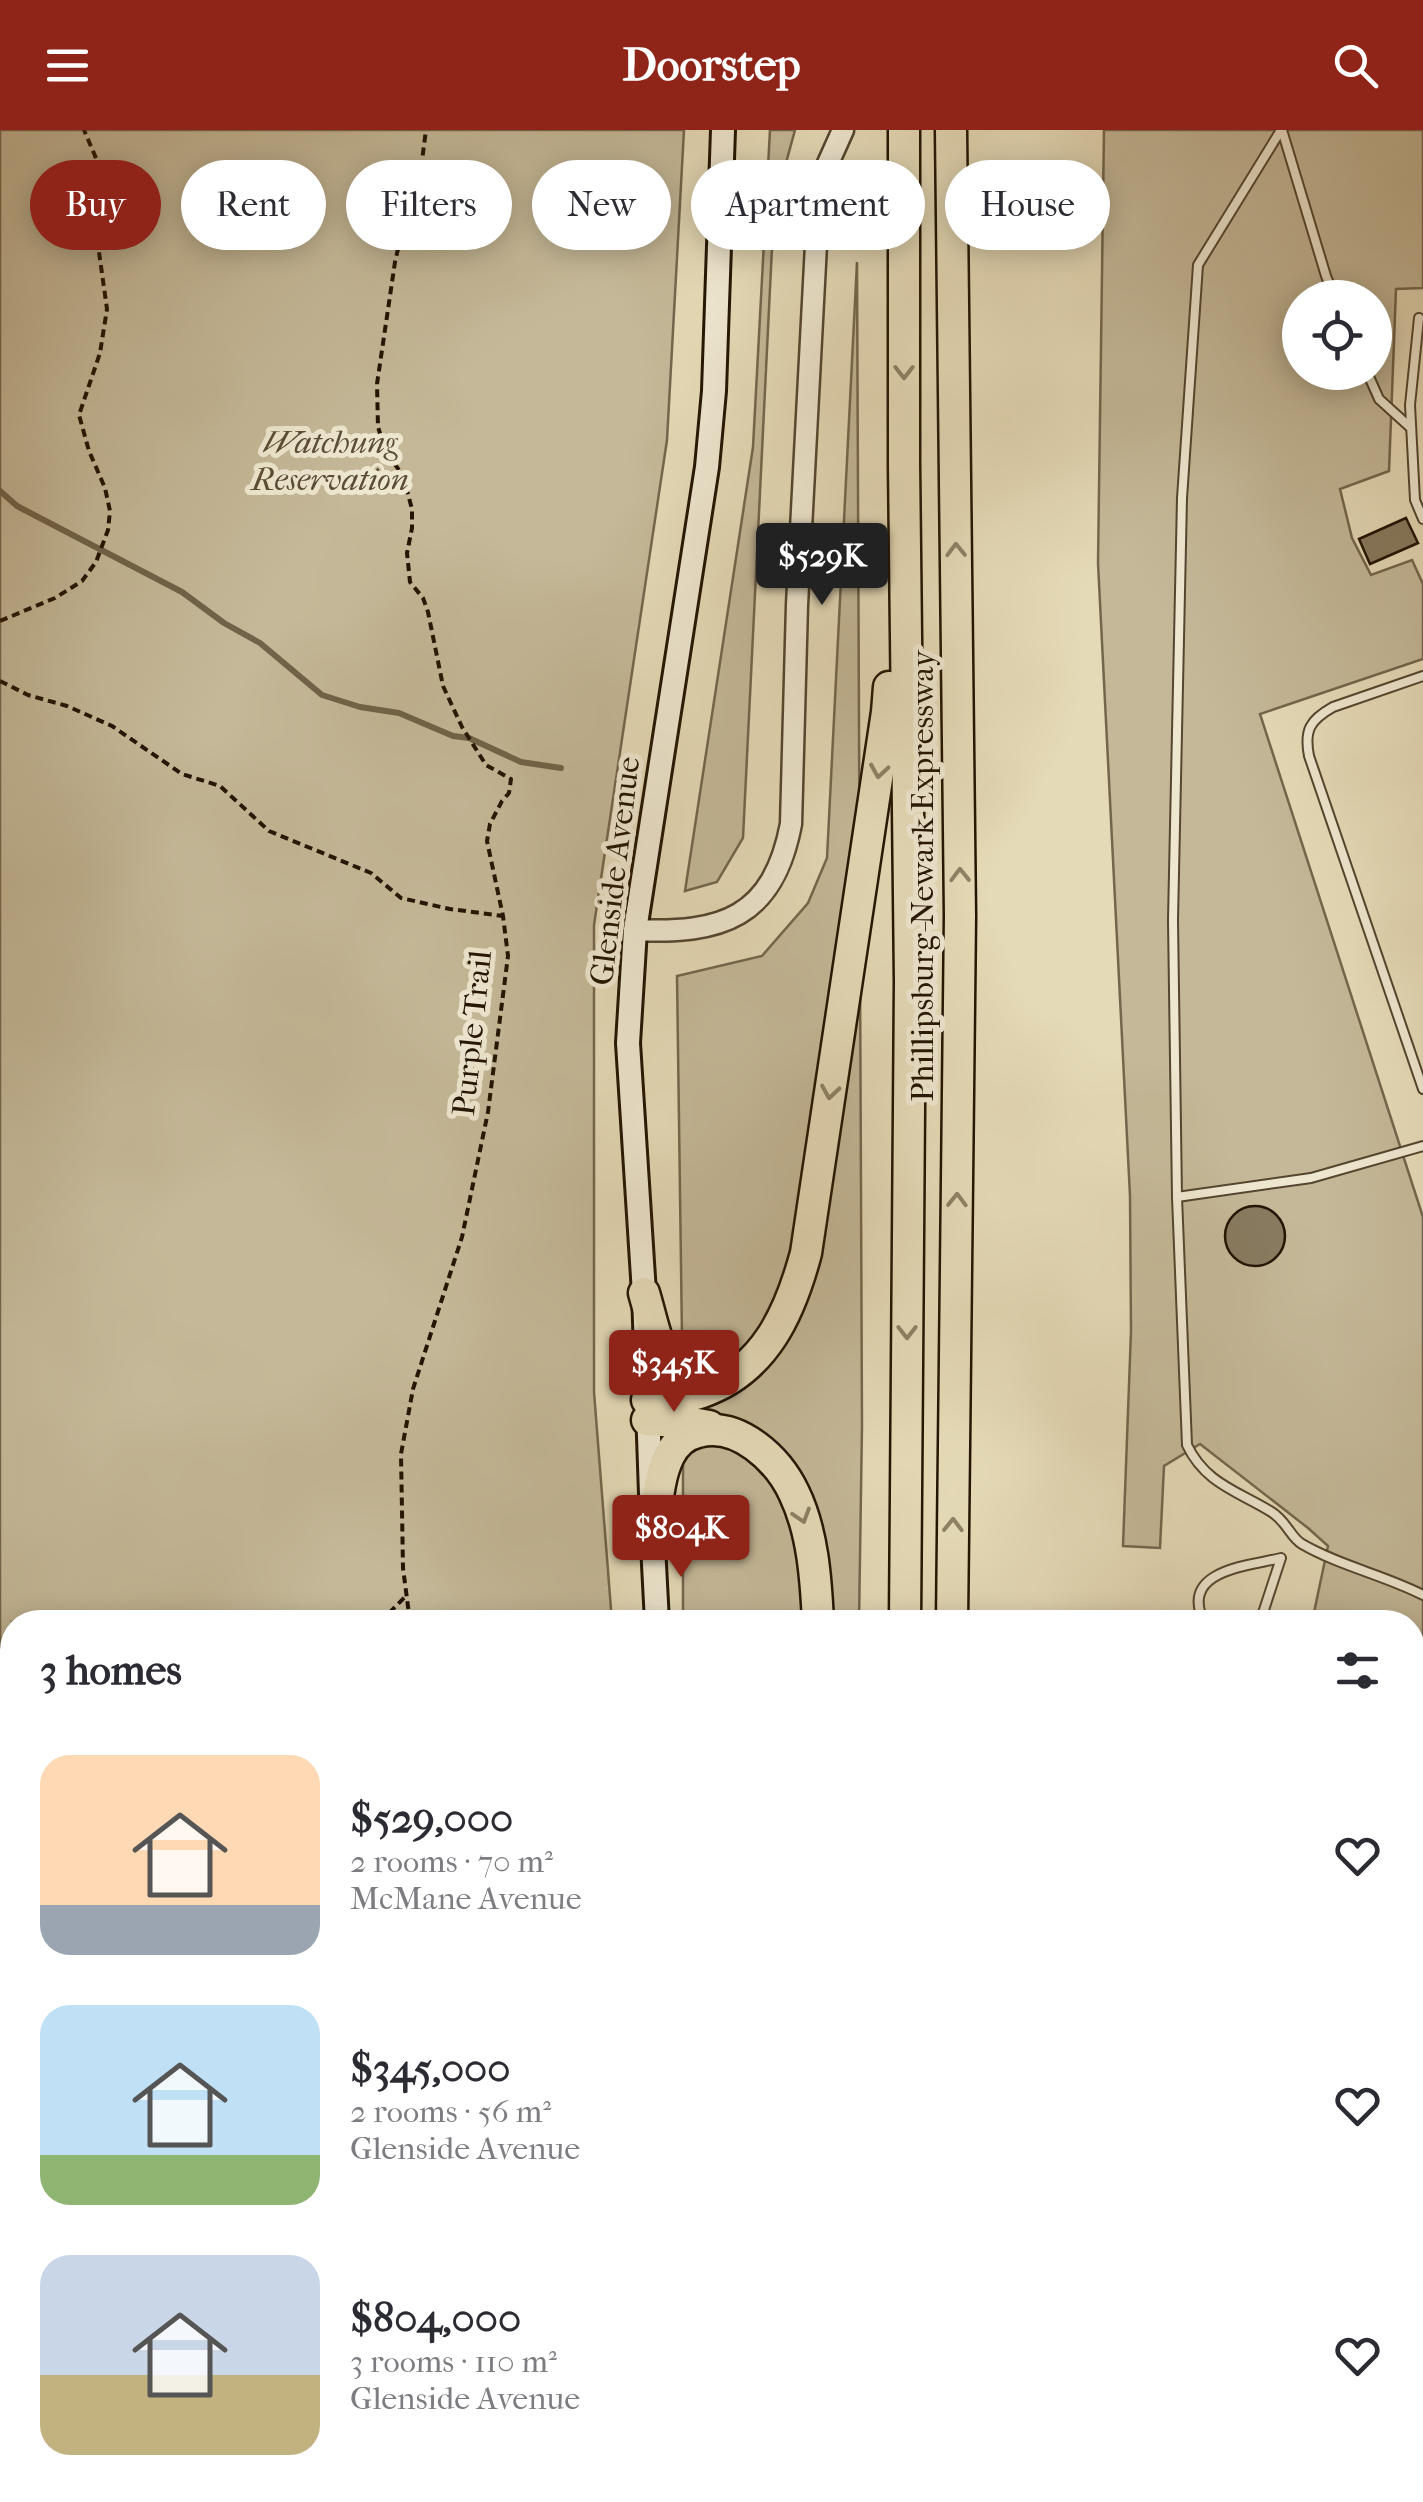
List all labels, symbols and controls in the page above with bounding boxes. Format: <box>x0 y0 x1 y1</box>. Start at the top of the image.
icon: menu <box>40 38 95 93</box>
icon: search <box>1328 38 1383 93</box>
text: Doorstep <box>622 39 801 92</box>
chip: Buy <box>30 160 161 250</box>
chip: Rent <box>181 160 326 250</box>
chip: Filters <box>346 160 512 250</box>
chip: New <box>532 160 671 250</box>
chip: Apartment <box>691 160 925 250</box>
chip: House <box>945 160 1110 250</box>
map controls <box>1282 280 1392 390</box>
button: locate <box>1282 280 1392 390</box>
one-way arrow <box>893 366 915 381</box>
park label: Watchung Reservation <box>249 424 409 498</box>
pin: $529K <box>752 523 892 608</box>
text: $529K <box>778 537 866 574</box>
one-way arrow <box>945 542 967 558</box>
street label: Phillipsburg-Newark Expressway <box>904 649 941 1102</box>
street label: Glenside Avenue <box>583 754 647 987</box>
one-way arrow <box>869 762 890 779</box>
one-way arrow <box>949 867 970 883</box>
street label: Purple Trail <box>445 948 499 1118</box>
one-way arrow <box>821 1084 842 1100</box>
one-way arrow <box>946 1192 968 1208</box>
one-way arrow <box>896 1324 918 1340</box>
pin: $345K <box>604 1330 744 1415</box>
text: $345K <box>631 1344 717 1381</box>
pin: $804K <box>611 1495 751 1580</box>
one-way arrow <box>790 1507 811 1524</box>
text: $804K <box>634 1509 728 1546</box>
one-way arrow <box>942 1517 964 1532</box>
icon: filters <box>1330 1643 1385 1698</box>
text: 3 homes <box>40 1646 182 1695</box>
text: $529,000 <box>350 1794 513 1843</box>
icon: home <box>120 1795 240 1915</box>
icon: heart <box>1330 1828 1385 1883</box>
text: 2 rooms · 70 m² <box>350 1843 553 1880</box>
text: McMane Avenue <box>350 1880 582 1917</box>
text: $345,000 <box>350 2044 510 2093</box>
icon: home <box>120 2045 240 2165</box>
icon: heart <box>1330 2078 1385 2133</box>
text: 2 rooms · 56 m² <box>350 2093 551 2130</box>
text: Glenside Avenue <box>350 2130 580 2167</box>
text: $804,000 <box>350 2294 521 2343</box>
icon: home <box>120 2295 240 2415</box>
icon: heart <box>1330 2328 1385 2383</box>
text: 3 rooms · 110 m² <box>350 2343 557 2380</box>
text: Glenside Avenue <box>350 2380 580 2417</box>

